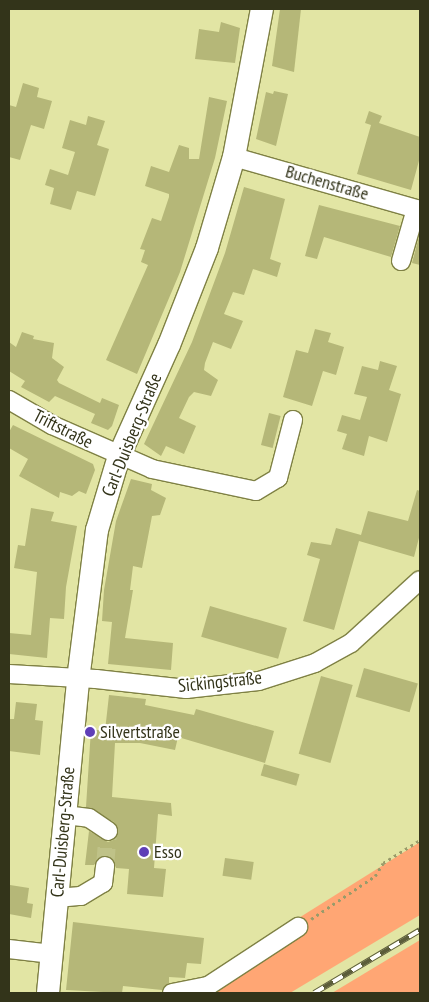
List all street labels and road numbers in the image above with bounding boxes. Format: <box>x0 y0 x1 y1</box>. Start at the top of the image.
street label: Buchenstraße <box>283 161 371 205</box>
street label: Carl-Duisberg-Straße <box>97 370 167 500</box>
street label: Triftstraße <box>30 405 96 453</box>
street label: Sickingstraße <box>177 667 263 697</box>
street label: Carl-Duisberg-Straße <box>47 766 79 898</box>

